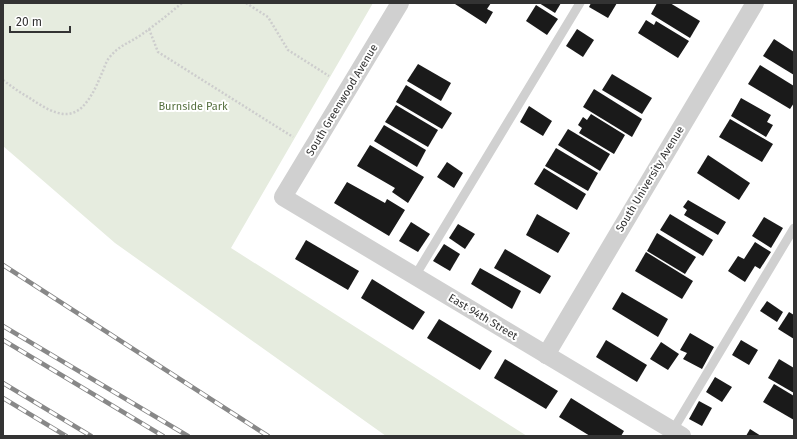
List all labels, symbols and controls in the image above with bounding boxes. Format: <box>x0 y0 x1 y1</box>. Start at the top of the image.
scale bar <box>10 8 70 34</box>
text: 20 m <box>16 15 42 29</box>
street label: South Greenwood Avenue <box>303 42 381 158</box>
park label: Burnside Park <box>158 100 228 113</box>
street label: South University Avenue <box>613 124 687 234</box>
street label: East 94th Street <box>446 291 520 343</box>

